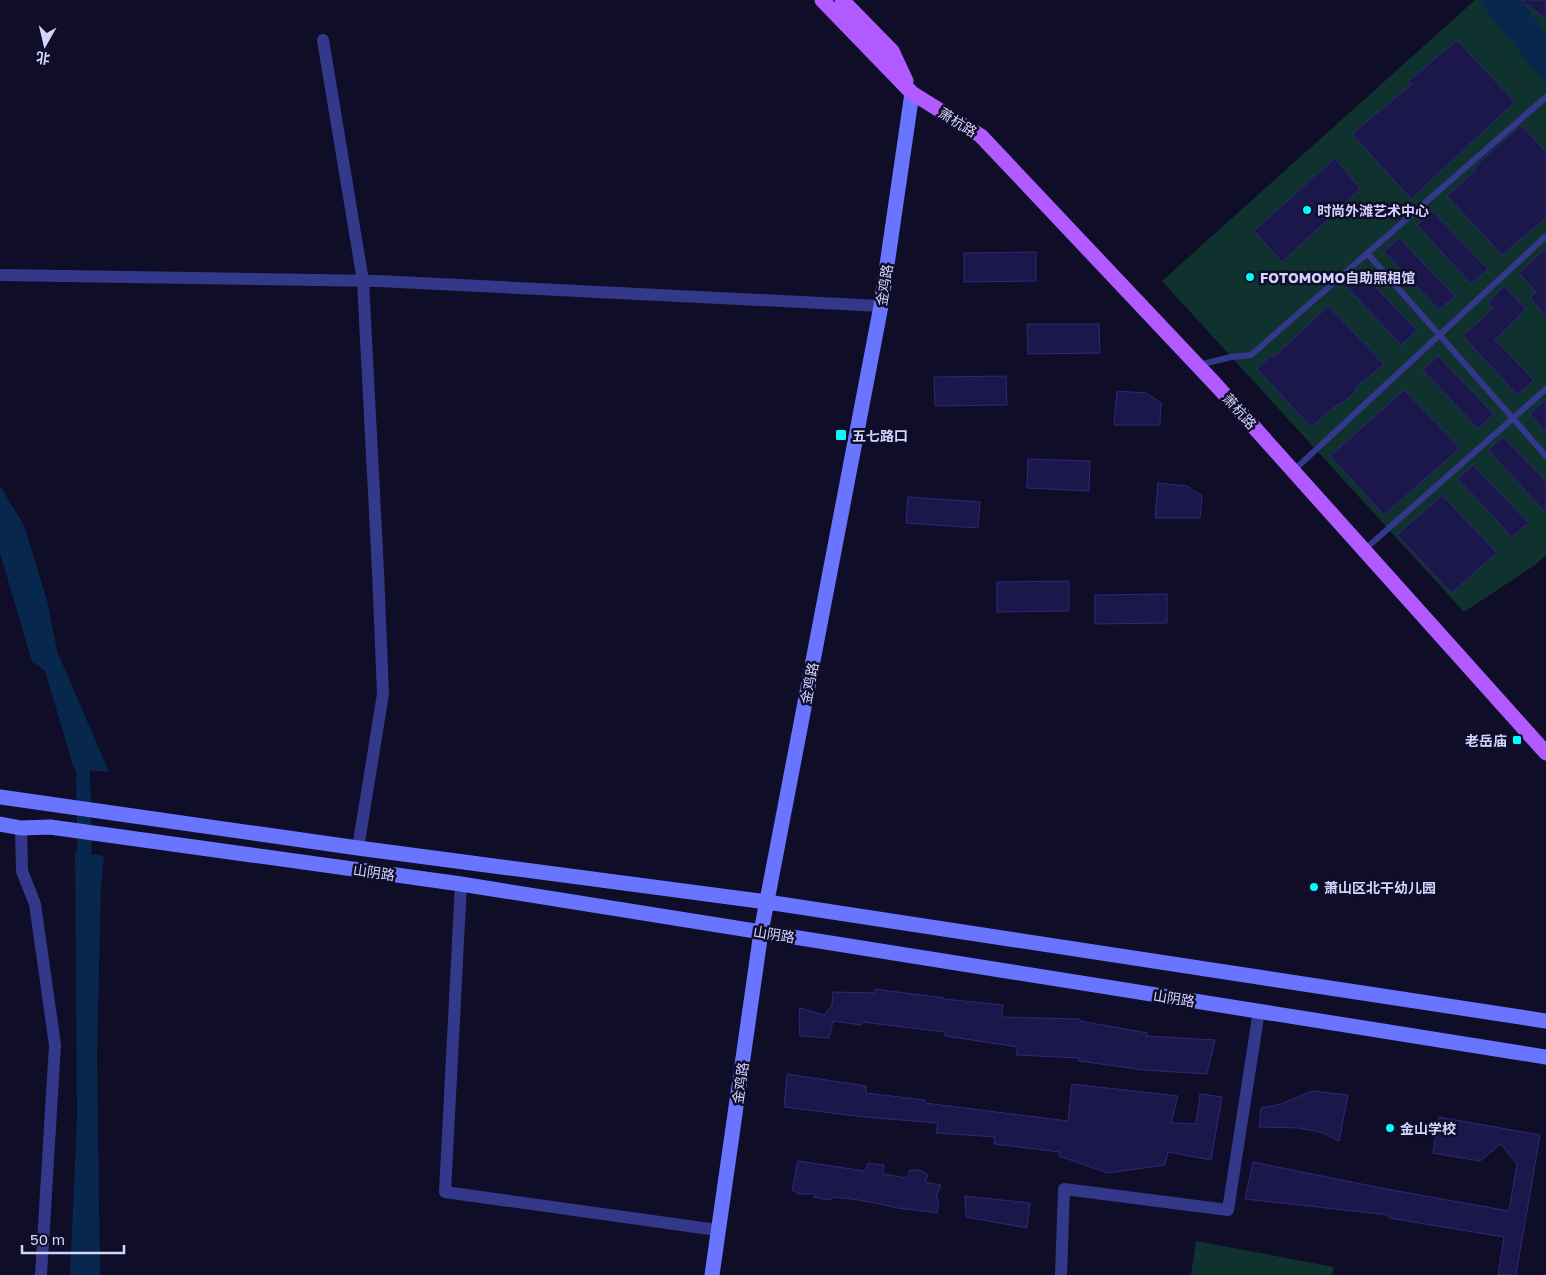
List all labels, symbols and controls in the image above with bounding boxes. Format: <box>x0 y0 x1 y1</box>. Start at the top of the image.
north arrow <box>20 20 70 70</box>
text: 北 <box>35 49 51 68</box>
street label: 萧杭路 <box>936 104 980 140</box>
place label: 时尚外滩艺术中心 <box>1317 202 1429 219</box>
marker: 时尚外滩艺术中心 <box>1301 204 1313 216</box>
street label: 金鸡路 <box>872 263 896 307</box>
place label: FOTOMOMO自助照相馆 <box>1260 269 1415 286</box>
marker: FOTOMOMO自助照相馆 <box>1244 271 1256 283</box>
street label: 萧杭路 <box>1220 390 1260 432</box>
place label: 五七路口 <box>852 427 908 444</box>
marker: 五七路口 <box>834 428 848 442</box>
street label: 金鸡路 <box>797 661 821 705</box>
place label: 老岳庙 <box>1465 732 1507 749</box>
marker: 老岳庙 <box>1511 734 1523 746</box>
street label: 山阴路 <box>352 861 396 883</box>
place label: 萧山区北干幼儿园 <box>1324 879 1436 896</box>
marker: 萧山区北干幼儿园 <box>1308 881 1320 893</box>
street label: 山阴路 <box>752 922 796 946</box>
street label: 山阴路 <box>1152 986 1196 1010</box>
street label: 金鸡路 <box>729 1061 751 1105</box>
place label: 金山学校 <box>1400 1120 1456 1137</box>
marker: 金山学校 <box>1384 1122 1396 1134</box>
scale bar <box>22 1222 125 1254</box>
text: 50 m <box>30 1230 65 1248</box>

